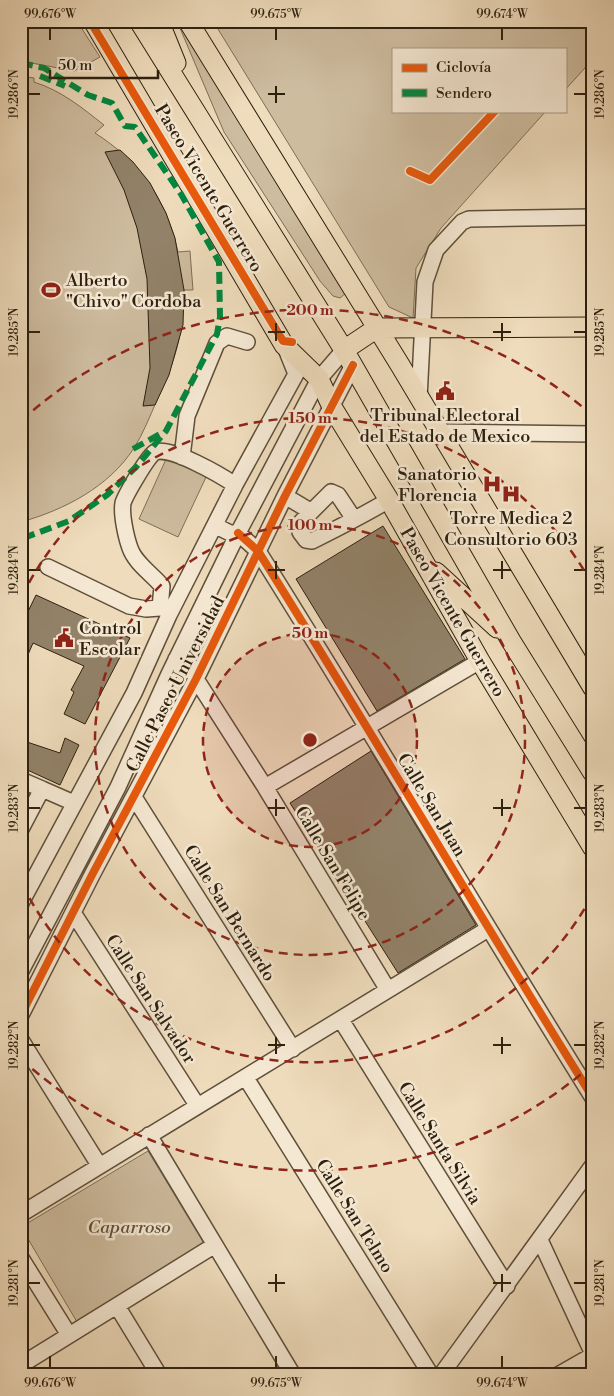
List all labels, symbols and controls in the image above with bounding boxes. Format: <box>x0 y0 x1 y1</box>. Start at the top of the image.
text: 99.676°W <box>24 7 77 22</box>
text: 99.675°W <box>250 7 303 22</box>
text: 99.674°W <box>476 7 529 22</box>
scale bar <box>50 48 158 80</box>
legend <box>392 48 566 112</box>
text: 50 m <box>58 56 92 75</box>
text: Ciclovía <box>436 58 492 77</box>
text: 19.286°N <box>7 69 22 119</box>
text: 19.286°N <box>593 69 608 119</box>
text: Sendero <box>436 84 492 103</box>
street label: Paseo Vicente Guerrero <box>149 100 268 277</box>
place label: Alberto "Chivo" Cordoba <box>65 269 202 313</box>
sports icon: Alberto "Chivo" Cordoba <box>40 279 62 301</box>
text: 200 m <box>286 301 334 320</box>
text: 19.285°N <box>7 308 22 356</box>
text: 19.285°N <box>593 308 608 356</box>
public building icon: Tribunal Electoral del Estado de Mexico <box>434 380 456 402</box>
place label: Tribunal Electoral del Estado de Mexico <box>360 404 530 448</box>
text: 150 m <box>288 409 332 428</box>
place label: Sanatorio Florencia <box>397 463 478 507</box>
hospital icon: Sanatorio Florencia <box>481 473 503 495</box>
hospital icon: Torre Medica 2 Consultorio 603 <box>500 483 522 505</box>
place label: Torre Medica 2 Consultorio 603 <box>444 507 578 551</box>
text: 100 m <box>288 516 333 535</box>
street label: Paseo Vicente Guerrero <box>395 523 511 701</box>
text: 19.284°N <box>7 545 22 595</box>
text: 19.284°N <box>593 545 608 595</box>
street label: Calle Paseo Universidad <box>121 592 230 776</box>
place label: Control Escolar <box>79 617 142 661</box>
text: 50 m <box>292 624 328 643</box>
public building icon: Control Escolar <box>53 627 75 649</box>
centre of rings <box>301 731 319 749</box>
street label: Calle San Juan <box>392 749 472 861</box>
text: 19.283°N <box>7 784 22 832</box>
text: 19.283°N <box>593 784 608 832</box>
street label: Calle San Felipe <box>289 802 376 925</box>
street label: Calle San Bernardo <box>178 841 281 986</box>
street label: Calle San Salvador <box>100 930 201 1069</box>
text: 19.282°N <box>7 1020 22 1070</box>
text: 19.282°N <box>593 1020 608 1070</box>
street label: Calle Santa Silvia <box>393 1078 487 1210</box>
street label: Calle San Telmo <box>310 1155 399 1278</box>
park label: Caparroso <box>87 1216 171 1239</box>
text: 19.281°N <box>7 1259 22 1307</box>
text: 19.281°N <box>593 1259 608 1307</box>
text: 99.676°W <box>24 1376 77 1391</box>
text: 99.675°W <box>250 1376 303 1391</box>
text: 99.674°W <box>476 1376 529 1391</box>

